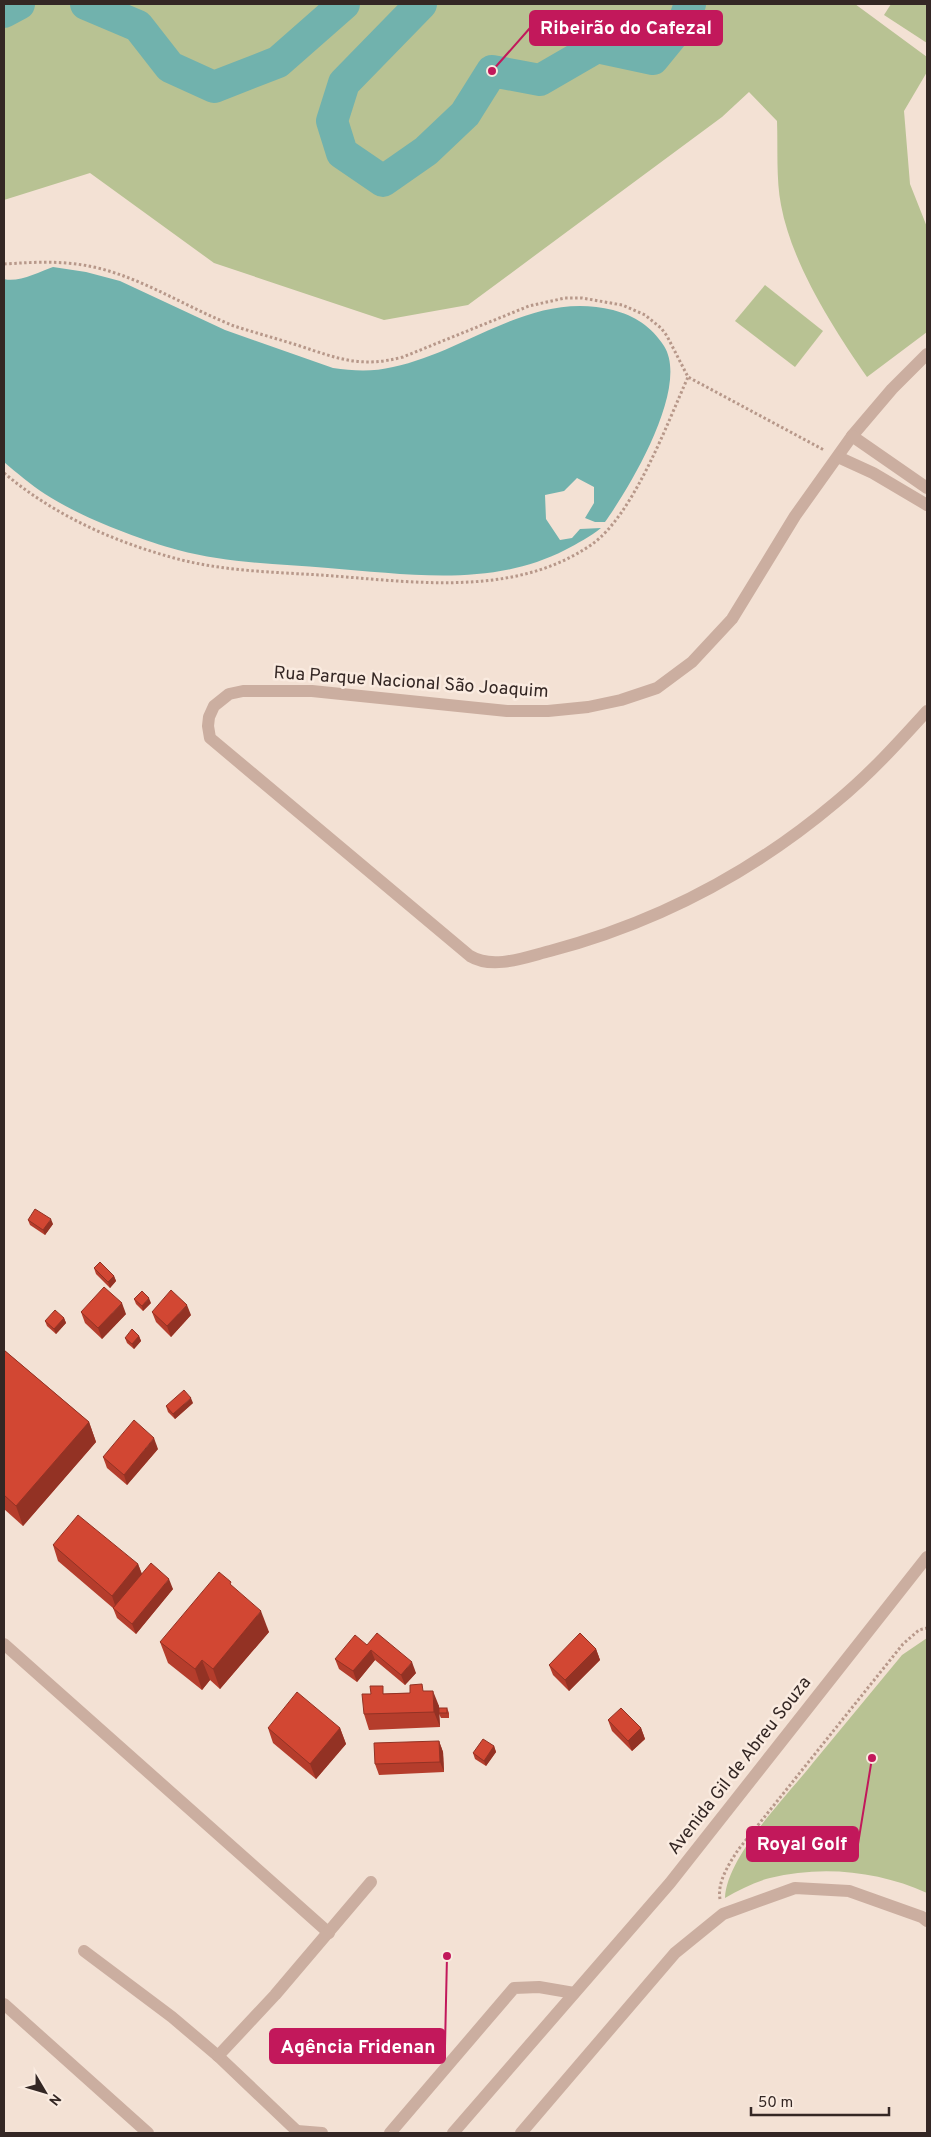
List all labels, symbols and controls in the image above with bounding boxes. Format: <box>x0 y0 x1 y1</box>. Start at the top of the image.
callout: Ribeirão do Cafezal <box>530 11 722 45</box>
text: Ribeirão do Cafezal <box>540 17 712 41</box>
street label: Rua Parque Nacional São Joaquim <box>273 662 549 704</box>
street label: Avenida Gil de Abreu Souza <box>663 1672 817 1860</box>
callout: Royal Golf <box>747 1827 858 1861</box>
text: Royal Golf <box>757 1833 847 1857</box>
callout: Agência Fridenan <box>270 2029 445 2063</box>
text: Agência Fridenan <box>281 2036 435 2060</box>
north arrow <box>20 2067 70 2117</box>
scale bar <box>751 2084 888 2116</box>
text: N <box>44 2090 64 2108</box>
text: 50 m <box>758 2094 793 2113</box>

